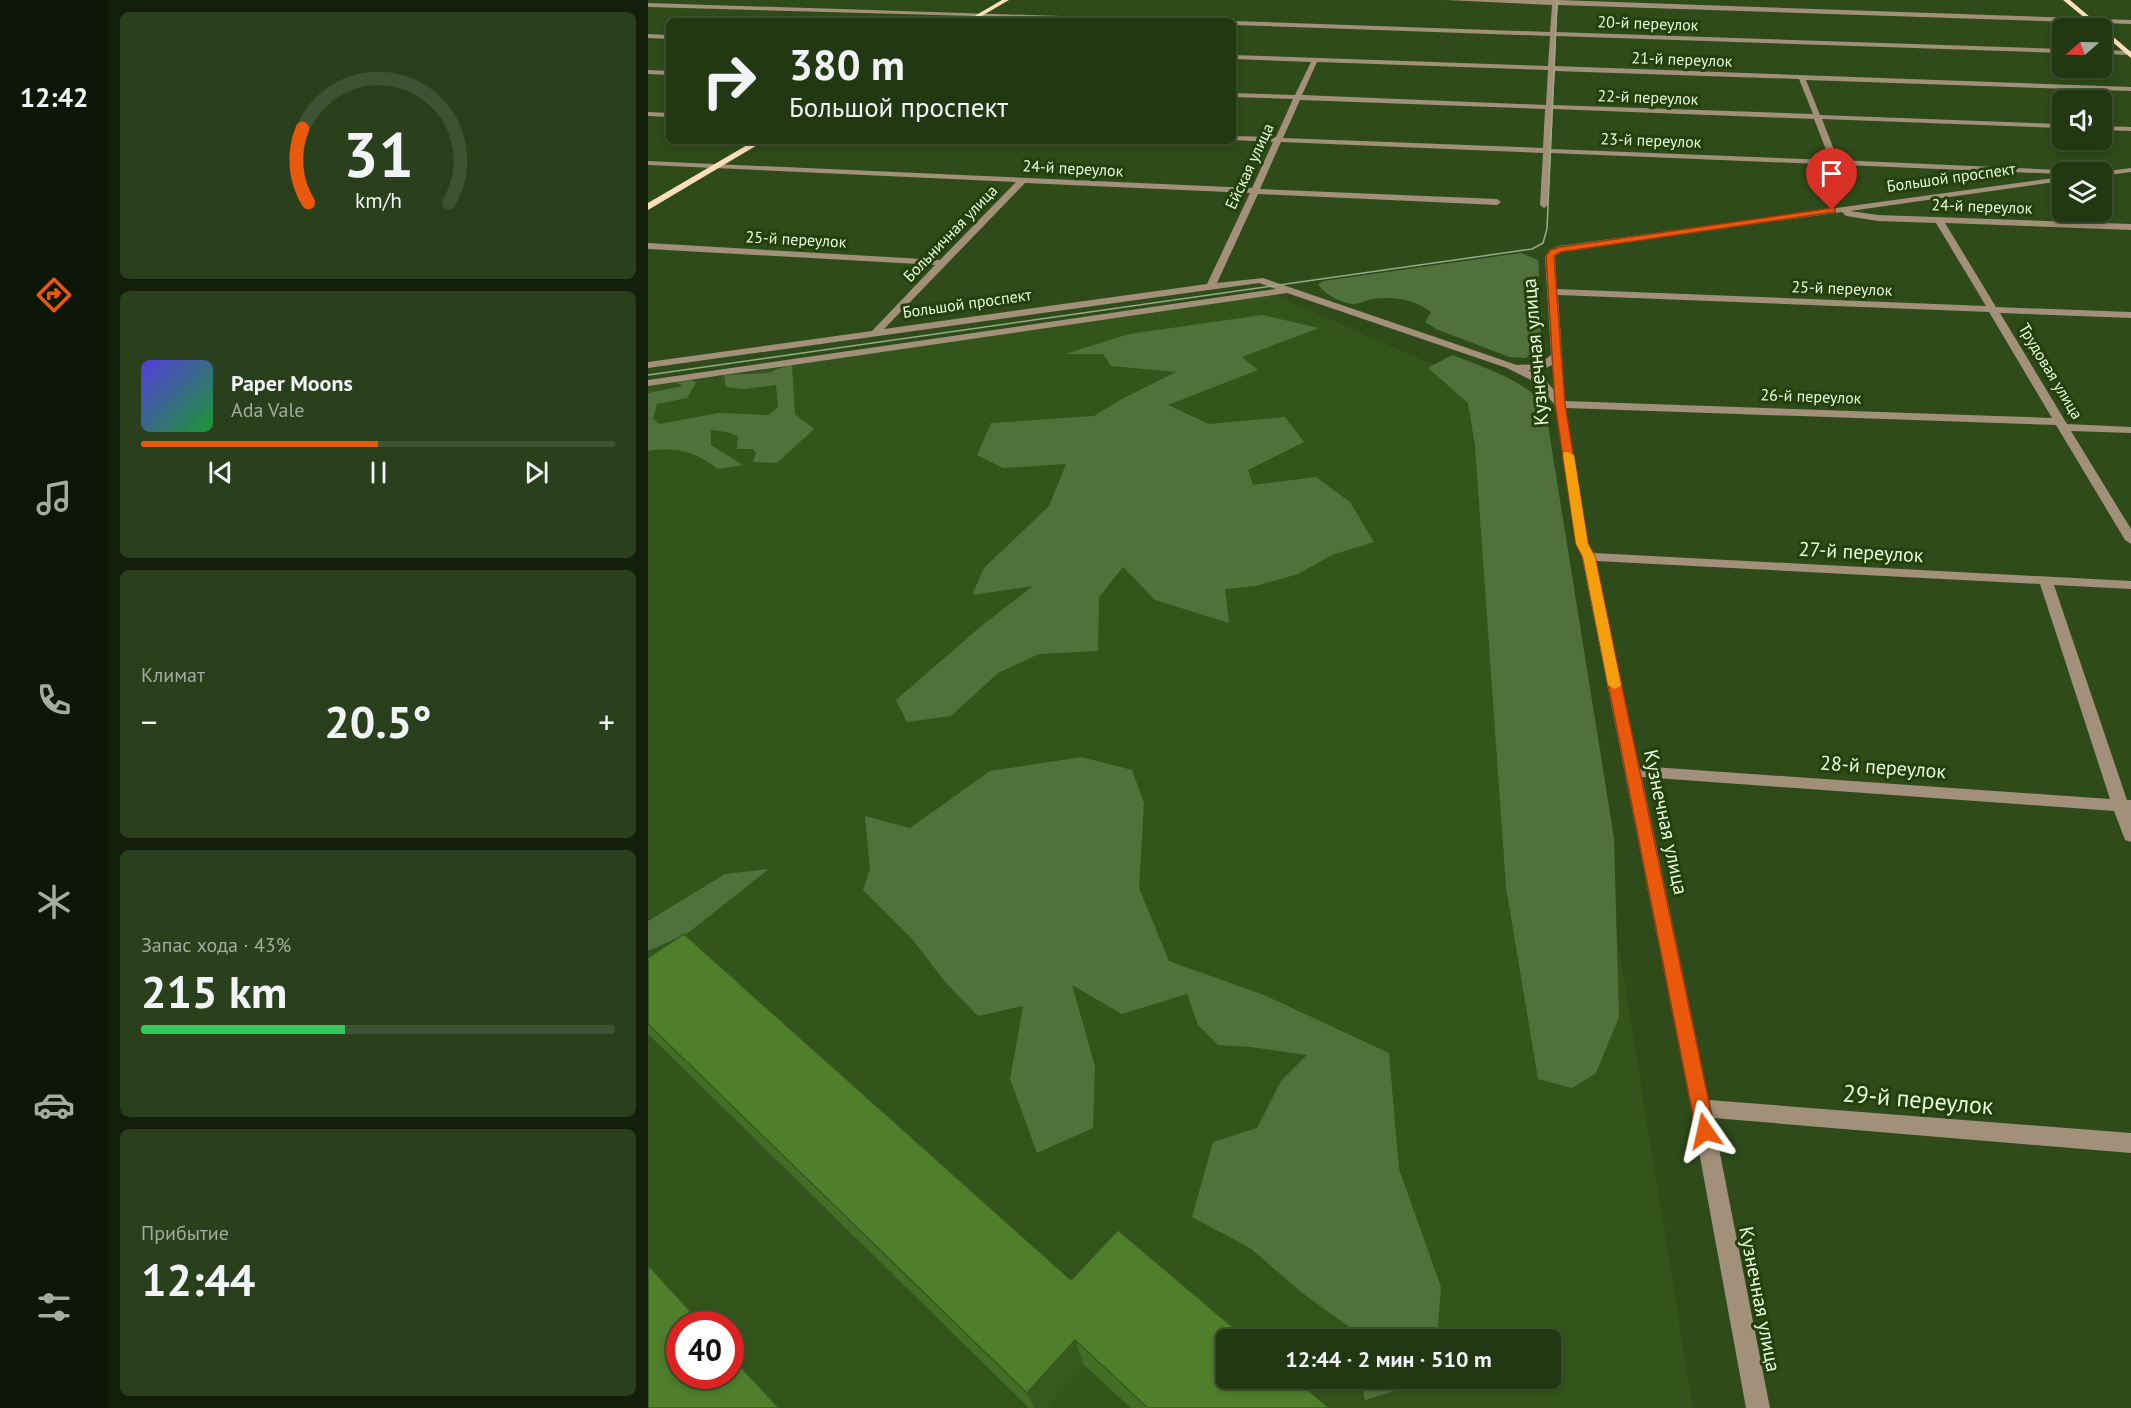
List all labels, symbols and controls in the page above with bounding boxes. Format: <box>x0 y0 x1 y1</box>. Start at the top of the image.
street label: 20-й переулок <box>1597 11 1699 35</box>
north arrow <box>2052 18 2112 78</box>
map controls <box>2052 18 2112 222</box>
text: 380 m <box>789 37 905 92</box>
icon: right <box>690 42 768 120</box>
street label: 21-й переулок <box>1631 47 1733 71</box>
text: 12:42 <box>20 80 88 114</box>
street label: 22-й переулок <box>1597 85 1699 109</box>
text: Большой проспект <box>789 90 1008 124</box>
button: sound <box>2052 90 2112 150</box>
text: 31 <box>343 113 413 194</box>
street label: Ейская улица <box>1220 120 1278 212</box>
street label: 23-й переулок <box>1600 128 1702 152</box>
pin <box>1806 148 1857 210</box>
street label: 24-й переулок <box>1022 155 1124 181</box>
icon: arrive <box>1815 157 1848 190</box>
street label: Большой проспект <box>1885 158 2017 196</box>
button: layers <box>2052 162 2112 222</box>
street label: Больничная улица <box>899 180 1001 286</box>
text: km/h <box>354 186 401 214</box>
street label: 24-й переулок <box>1931 194 2033 218</box>
street label: 25-й переулок <box>745 226 847 252</box>
icon: directions <box>33 274 75 316</box>
street label: 25-й переулок <box>1791 276 1893 300</box>
street label: Кузнечная улица <box>1516 277 1554 427</box>
street label: Большой проспект <box>901 284 1033 322</box>
street label: Трудовая улица <box>2014 319 2088 423</box>
text: Paper Moons <box>231 369 353 397</box>
street label: 26-й переулок <box>1760 384 1862 408</box>
text: Ada Vale <box>231 397 304 423</box>
icon: previous <box>204 456 237 489</box>
icon: pause <box>362 456 395 489</box>
icon: next <box>520 456 553 489</box>
icon: music <box>33 477 75 519</box>
street label: 27-й переулок <box>1798 536 1924 568</box>
text: Климат <box>141 662 205 688</box>
icon: phone <box>33 679 75 721</box>
text: 20.5° <box>324 692 432 750</box>
text: − <box>141 700 158 743</box>
text: + <box>598 700 615 743</box>
street label: Кузнечная улица <box>1638 747 1694 897</box>
street label: 28-й переулок <box>1819 750 1947 784</box>
icon: climate <box>33 881 75 923</box>
text: Запас хода · 43% <box>141 932 291 958</box>
text: 215 km <box>141 962 287 1020</box>
street label: 29-й переулок <box>1841 1077 1995 1122</box>
icon: car <box>33 1084 75 1126</box>
position arrow <box>1673 1099 1737 1163</box>
text: Прибытие <box>141 1220 229 1246</box>
street label: Кузнечная улица <box>1733 1224 1787 1374</box>
text: 12:44 <box>141 1250 255 1308</box>
icon: filters <box>33 1286 75 1328</box>
speed limit sign: 40 <box>666 1311 744 1389</box>
text: 12:44 · 2 мин · 510 m <box>1285 1345 1492 1373</box>

